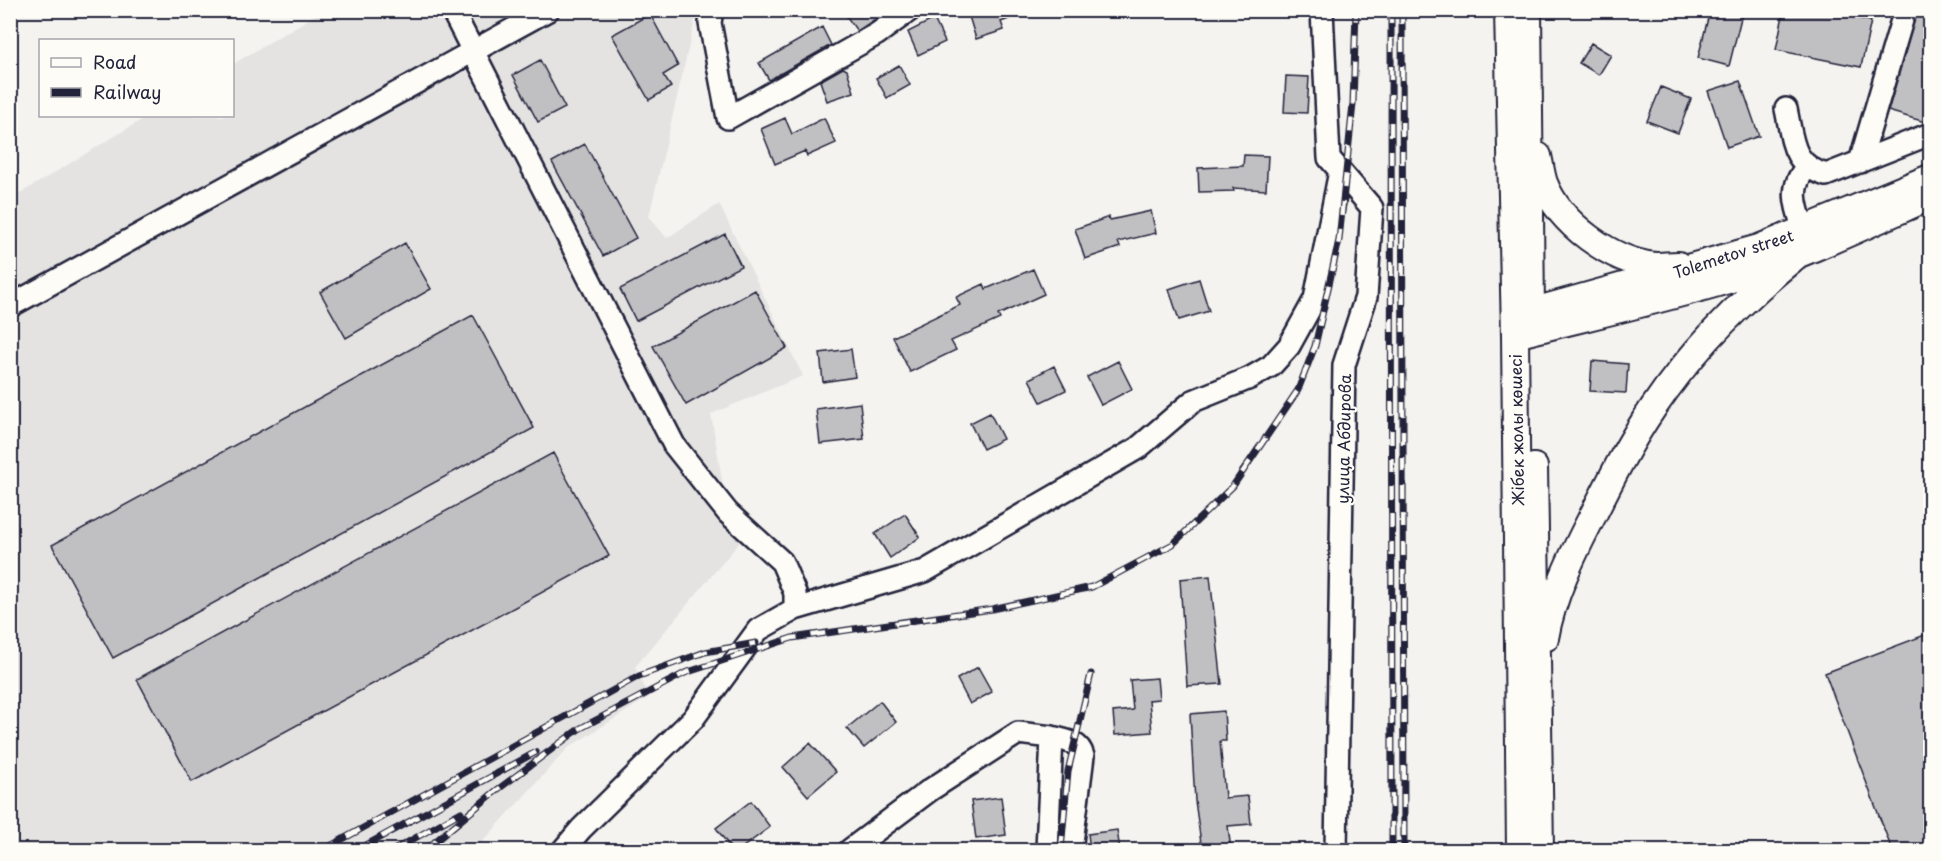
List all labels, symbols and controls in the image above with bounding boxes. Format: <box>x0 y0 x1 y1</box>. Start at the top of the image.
legend <box>39 39 234 117</box>
text: Road <box>93 48 137 75</box>
text: Railway <box>93 78 161 105</box>
street label: Tolemetov street <box>1670 222 1796 284</box>
street label: Жібек жолы көшесі <box>1503 354 1529 506</box>
street label: улица Абдирова <box>1330 374 1356 504</box>

